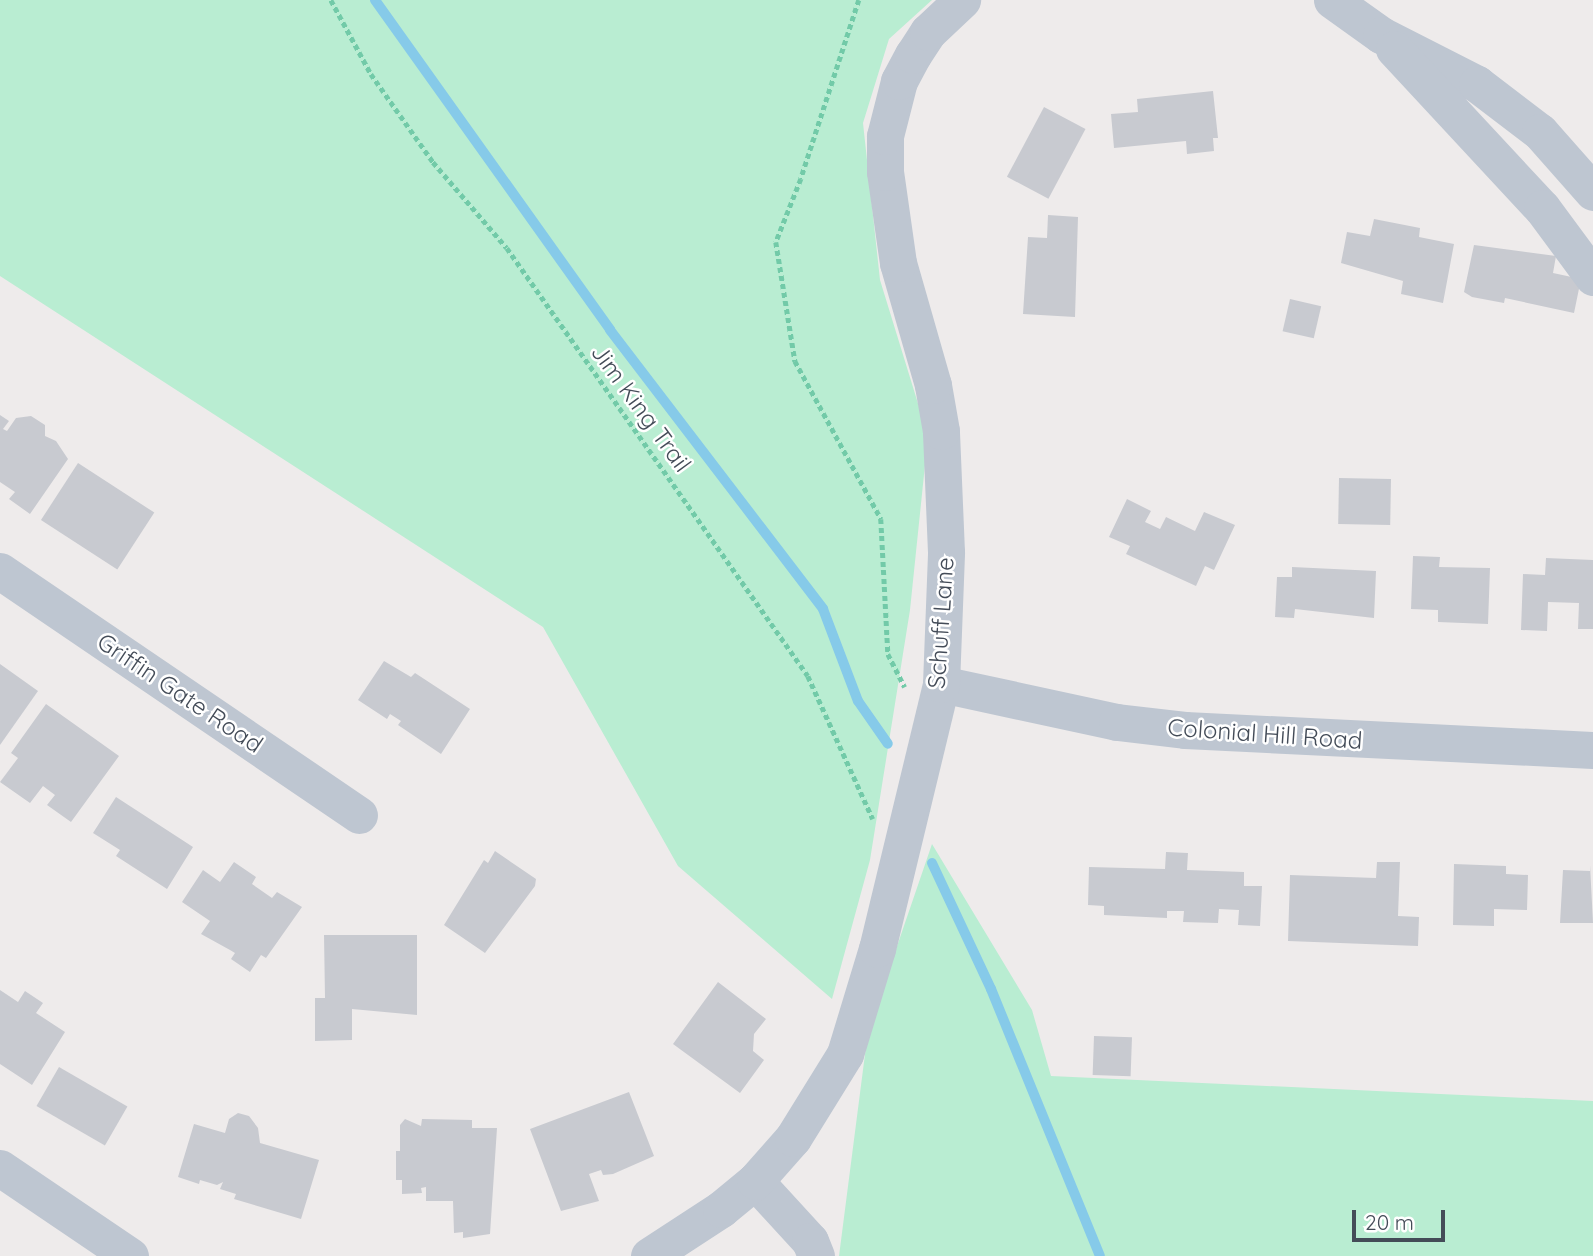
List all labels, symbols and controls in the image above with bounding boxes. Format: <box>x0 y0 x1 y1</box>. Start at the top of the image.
street label: Jim King Trail <box>585 338 697 478</box>
street label: Schuff Lane <box>922 556 960 690</box>
street label: Griffin Gate Road <box>92 627 268 759</box>
street label: Colonial Hill Road <box>1167 713 1363 755</box>
scale bar <box>1355 1196 1448 1240</box>
text: 20 m <box>1365 1209 1414 1235</box>

